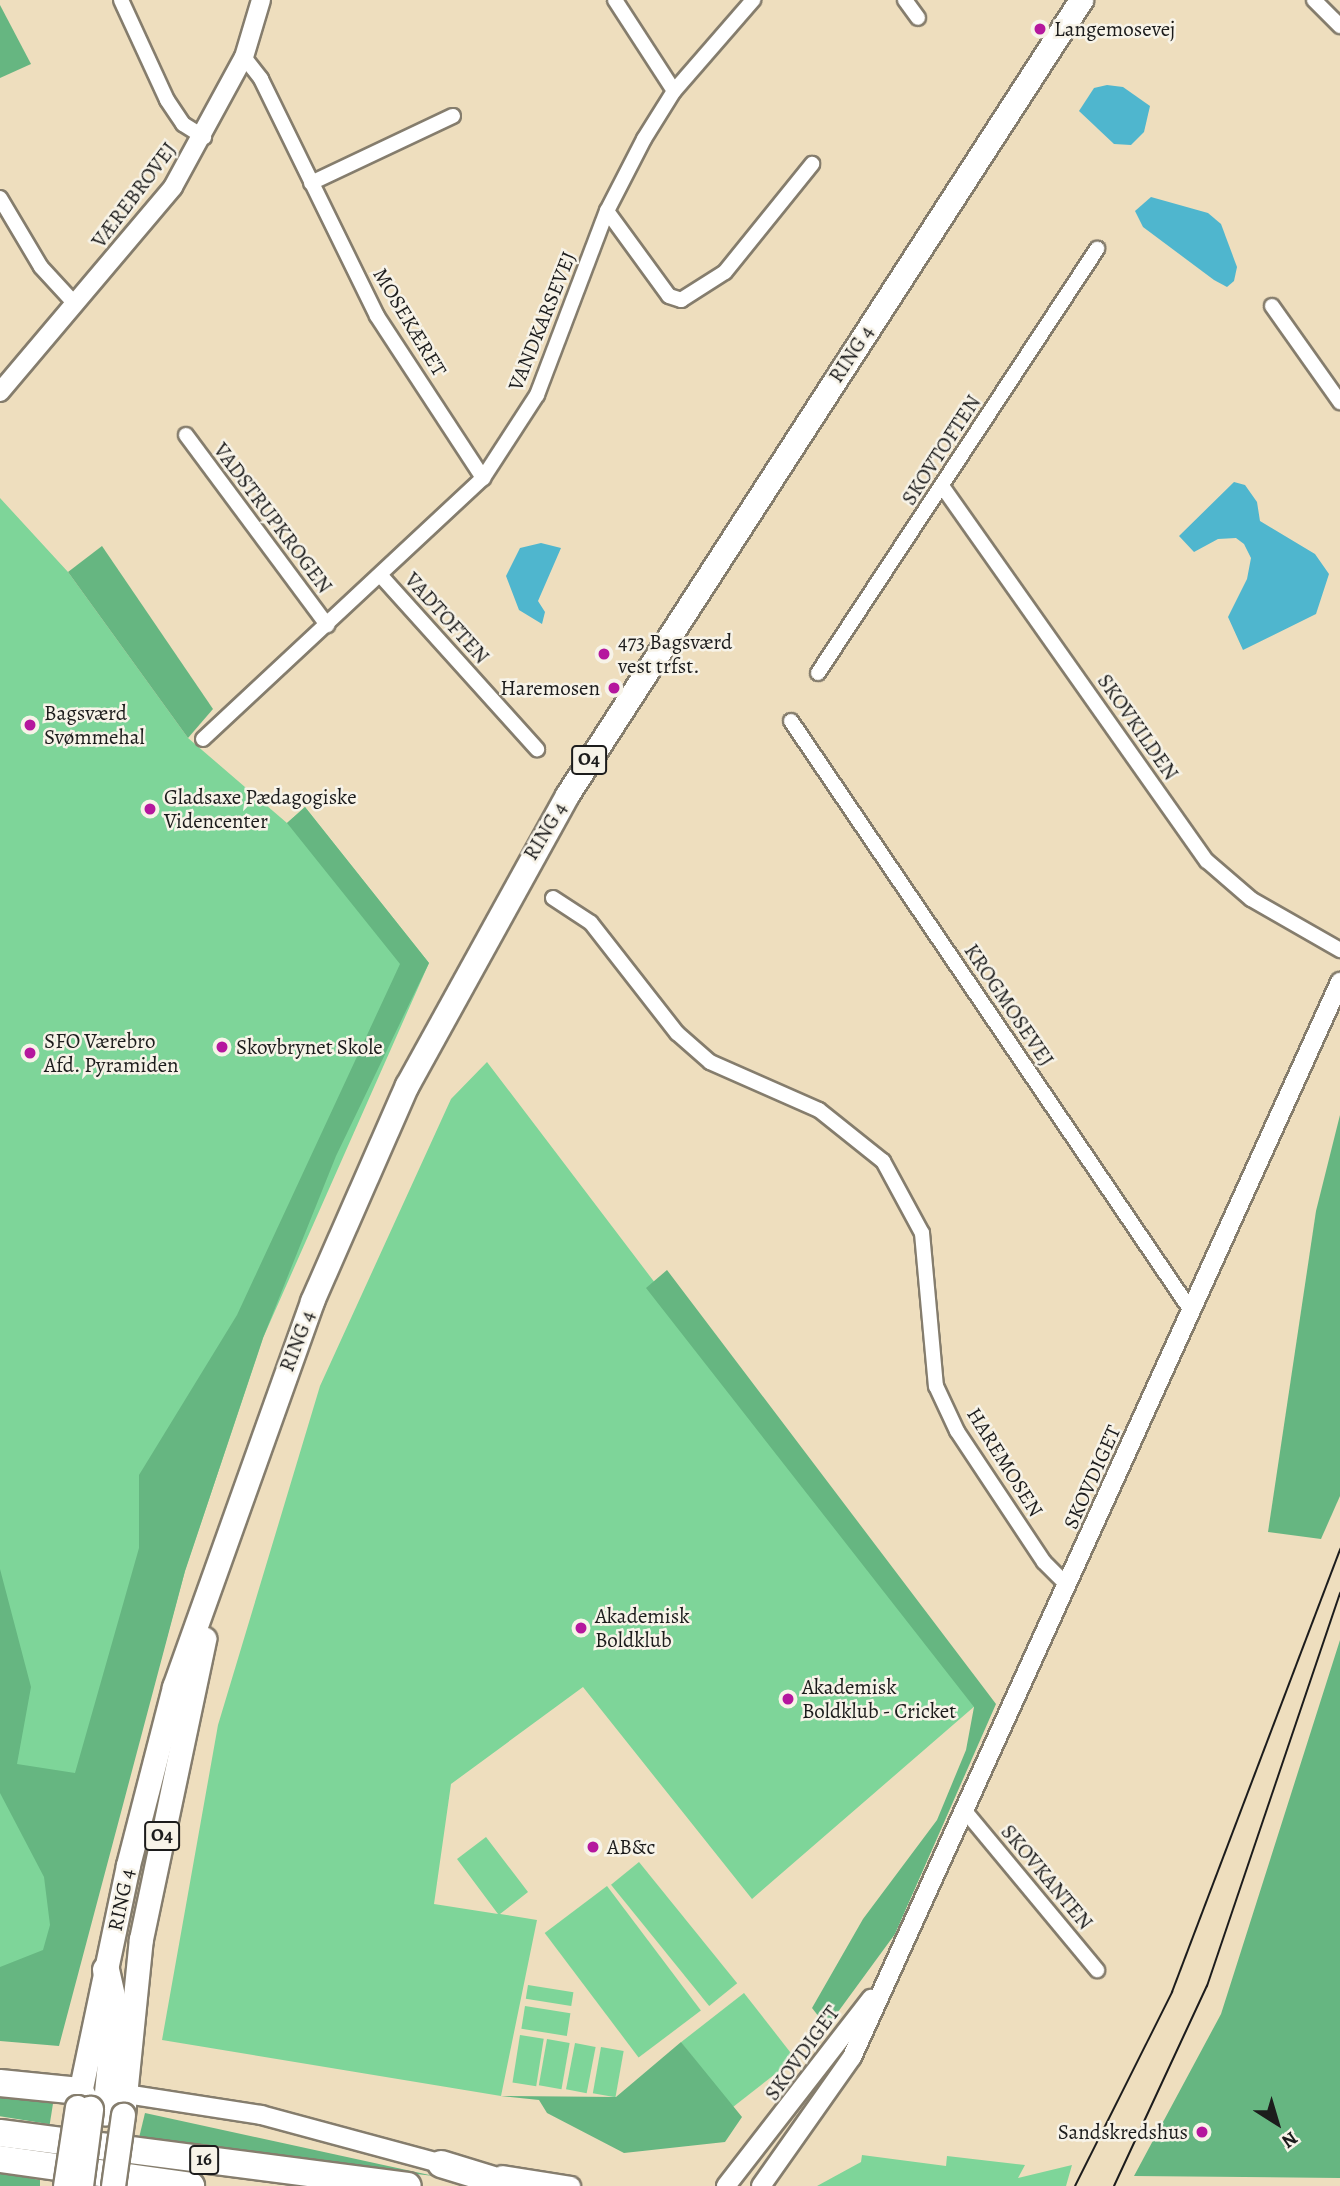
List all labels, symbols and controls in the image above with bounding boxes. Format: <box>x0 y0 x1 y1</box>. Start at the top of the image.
place label: Langemosevej <box>1054 16 1175 42</box>
marker: Langemosevej <box>1032 21 1048 37</box>
street label: VÆREBROVEJ <box>86 137 182 253</box>
street label: VANDKARSEVEJ <box>503 248 581 394</box>
street label: MOSEKÆRET <box>368 263 452 381</box>
street label: RING 4 <box>823 321 879 387</box>
street label: SKOVTOFTEN <box>896 390 986 510</box>
street label: VADSTRUPKROGEN <box>208 438 338 598</box>
street label: VADTOFTEN <box>399 567 495 669</box>
place label: 473 Bagsværd vest trfst. <box>618 629 732 679</box>
marker: 473 Bagsværd vest trfst. <box>596 646 612 662</box>
street label: SKOVKILDEN <box>1092 669 1184 785</box>
place label: Haremosen <box>500 675 600 701</box>
marker: Haremosen <box>606 680 622 696</box>
place label: Bagsværd Svømmehal <box>44 700 145 750</box>
marker: Bagsværd Svømmehal <box>22 717 38 733</box>
road number: O4 <box>570 744 608 776</box>
place label: Gladsaxe Pædagogiske Videncenter <box>164 784 357 834</box>
street label: RING 4 <box>518 797 572 865</box>
marker: Gladsaxe Pædagogiske Videncenter <box>142 801 158 817</box>
street label: KROGMOSEVEJ <box>959 939 1059 1071</box>
place label: SFO Værebro Afd. Pyramiden <box>44 1028 179 1078</box>
place label: Skovbrynet Skole <box>236 1034 383 1060</box>
marker: Skovbrynet Skole <box>214 1039 230 1055</box>
marker: SFO Værebro Afd. Pyramiden <box>22 1045 38 1061</box>
street label: RING 4 <box>274 1307 320 1375</box>
street label: HAREMOSEN <box>961 1403 1049 1521</box>
street label: SKOVDIGET <box>1058 1421 1126 1533</box>
place label: Akademisk Boldklub <box>595 1603 690 1653</box>
marker: Akademisk Boldklub <box>573 1620 589 1636</box>
place label: Akademisk Boldklub - Cricket <box>802 1674 957 1724</box>
marker: Akademisk Boldklub - Cricket <box>780 1691 796 1707</box>
street label: SKOVKANTEN <box>996 1819 1098 1935</box>
road number: O4 <box>143 1820 181 1852</box>
place label: AB&c <box>607 1834 655 1860</box>
marker: AB&c <box>585 1839 601 1855</box>
street label: RING 4 <box>102 1866 140 1934</box>
street label: SKOVDIGET <box>759 2001 845 2105</box>
north arrow <box>1242 2088 1312 2158</box>
place label: Sandskredshus <box>1058 2119 1188 2145</box>
marker: Sandskredshus <box>1194 2124 1210 2140</box>
text: N <box>1276 2125 1303 2154</box>
road number: 16 <box>188 2144 220 2176</box>

